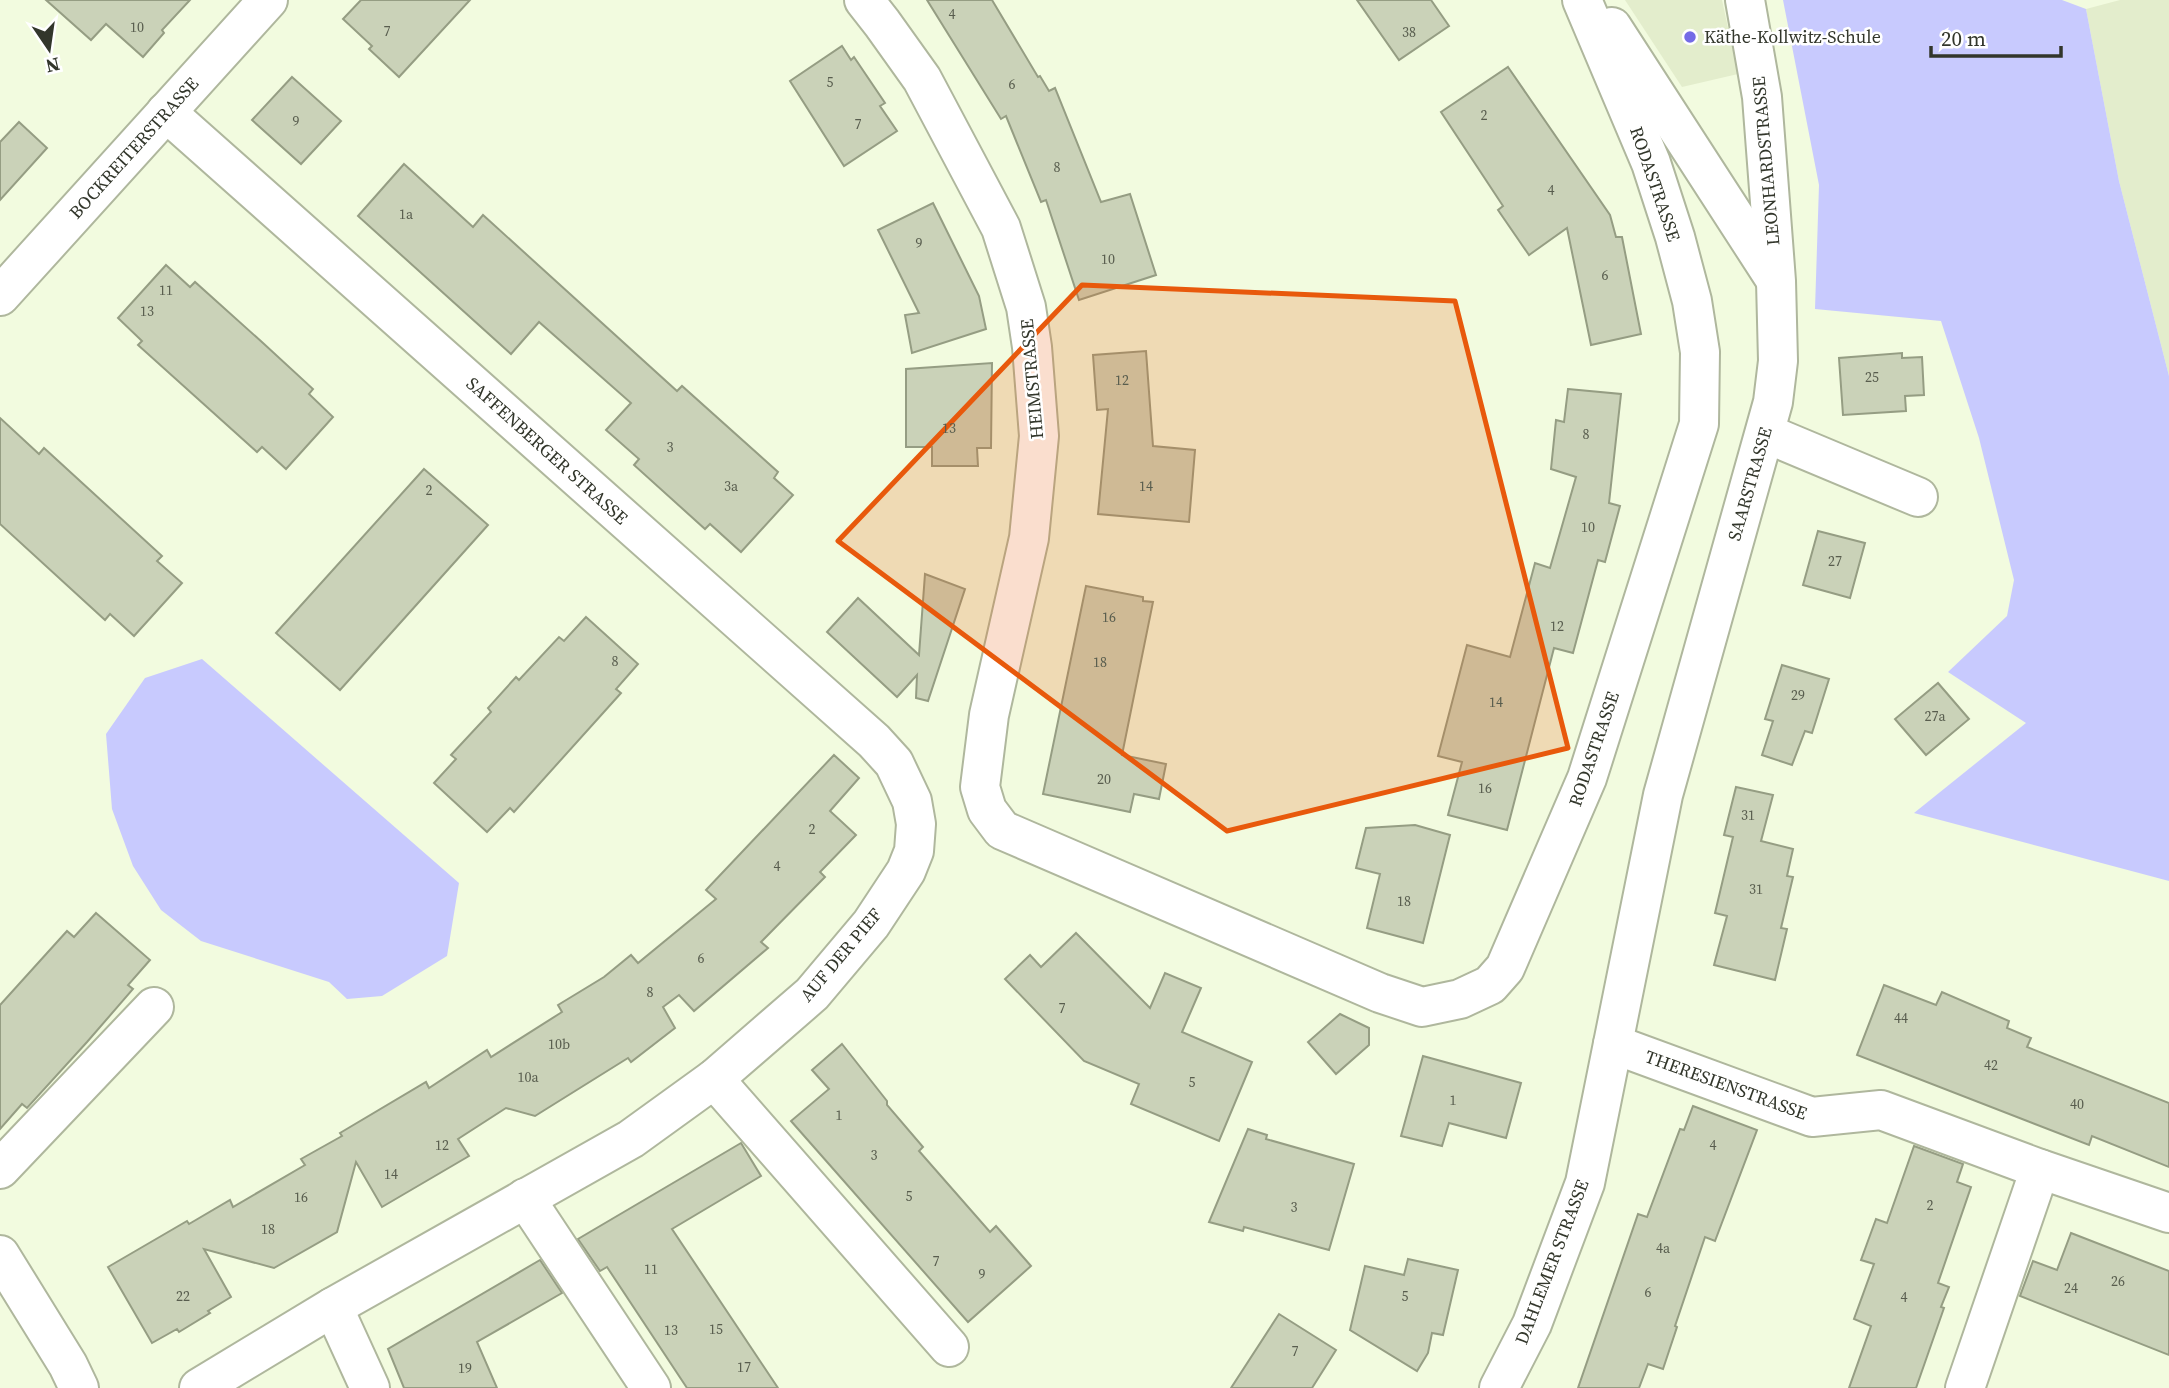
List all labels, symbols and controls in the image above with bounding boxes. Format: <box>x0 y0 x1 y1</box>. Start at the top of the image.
house number: 4 <box>949 4 956 24</box>
north arrow <box>14 14 84 84</box>
scale bar <box>1931 14 2060 58</box>
house number: 10 <box>130 17 144 37</box>
house number: 7 <box>384 21 391 41</box>
house number: 38 <box>1402 22 1416 42</box>
place label: Käthe-Kollwitz-Schule <box>1704 24 1881 49</box>
text: 20 m <box>1941 24 1986 53</box>
marker: Käthe-Kollwitz-Schule <box>1682 29 1698 45</box>
text: N <box>43 51 62 80</box>
street label: BOCKREITERSTRASSE <box>63 71 204 224</box>
house number: 5 <box>827 72 834 92</box>
house number: 6 <box>1009 74 1016 94</box>
street label: LEONHARDSTRASSE <box>1746 75 1785 247</box>
house number: 2 <box>1481 105 1488 125</box>
house number: 9 <box>293 111 300 131</box>
house number: 7 <box>855 114 862 134</box>
street label: RODASTRASSE <box>1624 123 1687 245</box>
house number: 8 <box>1054 157 1061 177</box>
house number: 4 <box>1548 180 1555 200</box>
house number: 1a <box>399 204 414 224</box>
house number: 9 <box>916 233 923 253</box>
house number: 10 <box>1101 249 1115 269</box>
house number: 6 <box>1602 265 1609 285</box>
house number: 11 <box>159 280 173 300</box>
house number: 13 <box>140 301 154 321</box>
street label: HEIMSTRASSE <box>1014 318 1049 440</box>
house number: 25 <box>1865 367 1879 387</box>
house number: 12 <box>1115 370 1129 390</box>
street label: SAFFENBERGER STRASSE <box>461 371 634 530</box>
house number: 13 <box>942 418 956 438</box>
house number: 8 <box>1583 424 1590 444</box>
street label: SAARSTRASSE <box>1721 424 1778 544</box>
house number: 3 <box>667 437 674 457</box>
house number: 3a <box>724 476 739 496</box>
house number: 14 <box>1139 476 1153 496</box>
house number: 2 <box>426 480 433 500</box>
house number: 10 <box>1581 517 1595 537</box>
house number: 27 <box>1828 551 1842 571</box>
house number: 16 <box>1102 607 1116 627</box>
house number: 12 <box>1550 616 1564 636</box>
house number: 8 <box>612 651 619 671</box>
house number: 18 <box>1093 652 1107 672</box>
house number: 29 <box>1791 685 1805 705</box>
street label: RODASTRASSE <box>1562 688 1625 810</box>
house number: 14 <box>1489 692 1503 712</box>
house number: 27a <box>1924 706 1946 726</box>
house number: 20 <box>1097 769 1111 789</box>
house number: 16 <box>1478 778 1492 798</box>
house number: 31 <box>1741 805 1755 825</box>
house number: 2 <box>809 819 816 839</box>
house number: 4 <box>774 856 781 876</box>
house number: 31 <box>1749 879 1763 899</box>
house number: 18 <box>1397 891 1411 911</box>
street label: AUF DER PIEF <box>794 902 887 1007</box>
house number: 6 <box>698 948 705 968</box>
house number: 8 <box>647 982 654 1002</box>
house number: 7 <box>1059 998 1066 1018</box>
house number: 44 <box>1894 1008 1908 1028</box>
house number: 10b <box>548 1034 570 1054</box>
street label: THERESIENSTRASSE <box>1642 1044 1811 1126</box>
house number: 42 <box>1984 1055 1998 1075</box>
house number: 10a <box>517 1067 539 1087</box>
house number: 5 <box>1189 1072 1196 1092</box>
house number: 1 <box>1450 1090 1457 1110</box>
house number: 40 <box>2070 1094 2084 1114</box>
house number: 1 <box>836 1105 843 1125</box>
house number: 12 <box>435 1135 449 1155</box>
house number: 4 <box>1710 1135 1717 1155</box>
house number: 3 <box>871 1145 878 1165</box>
house number: 14 <box>384 1164 398 1184</box>
street label: DAHLEMER STRASSE <box>1509 1176 1595 1348</box>
house number: 5 <box>906 1186 913 1206</box>
house number: 16 <box>294 1187 308 1207</box>
house number: 2 <box>1927 1195 1934 1215</box>
house number: 3 <box>1291 1197 1298 1217</box>
house number: 18 <box>261 1219 275 1239</box>
house number: 4a <box>1656 1238 1671 1258</box>
house number: 7 <box>933 1251 940 1271</box>
house number: 11 <box>644 1259 658 1279</box>
house number: 9 <box>979 1264 986 1284</box>
house number: 26 <box>2111 1271 2125 1291</box>
house number: 24 <box>2064 1278 2078 1298</box>
house number: 6 <box>1645 1282 1652 1302</box>
house number: 22 <box>176 1286 190 1306</box>
house number: 5 <box>1402 1286 1409 1306</box>
house number: 4 <box>1901 1287 1908 1307</box>
house number: 15 <box>709 1319 723 1339</box>
house number: 13 <box>664 1320 678 1340</box>
house number: 7 <box>1292 1341 1299 1361</box>
house number: 17 <box>737 1357 751 1377</box>
house number: 19 <box>458 1358 472 1378</box>

